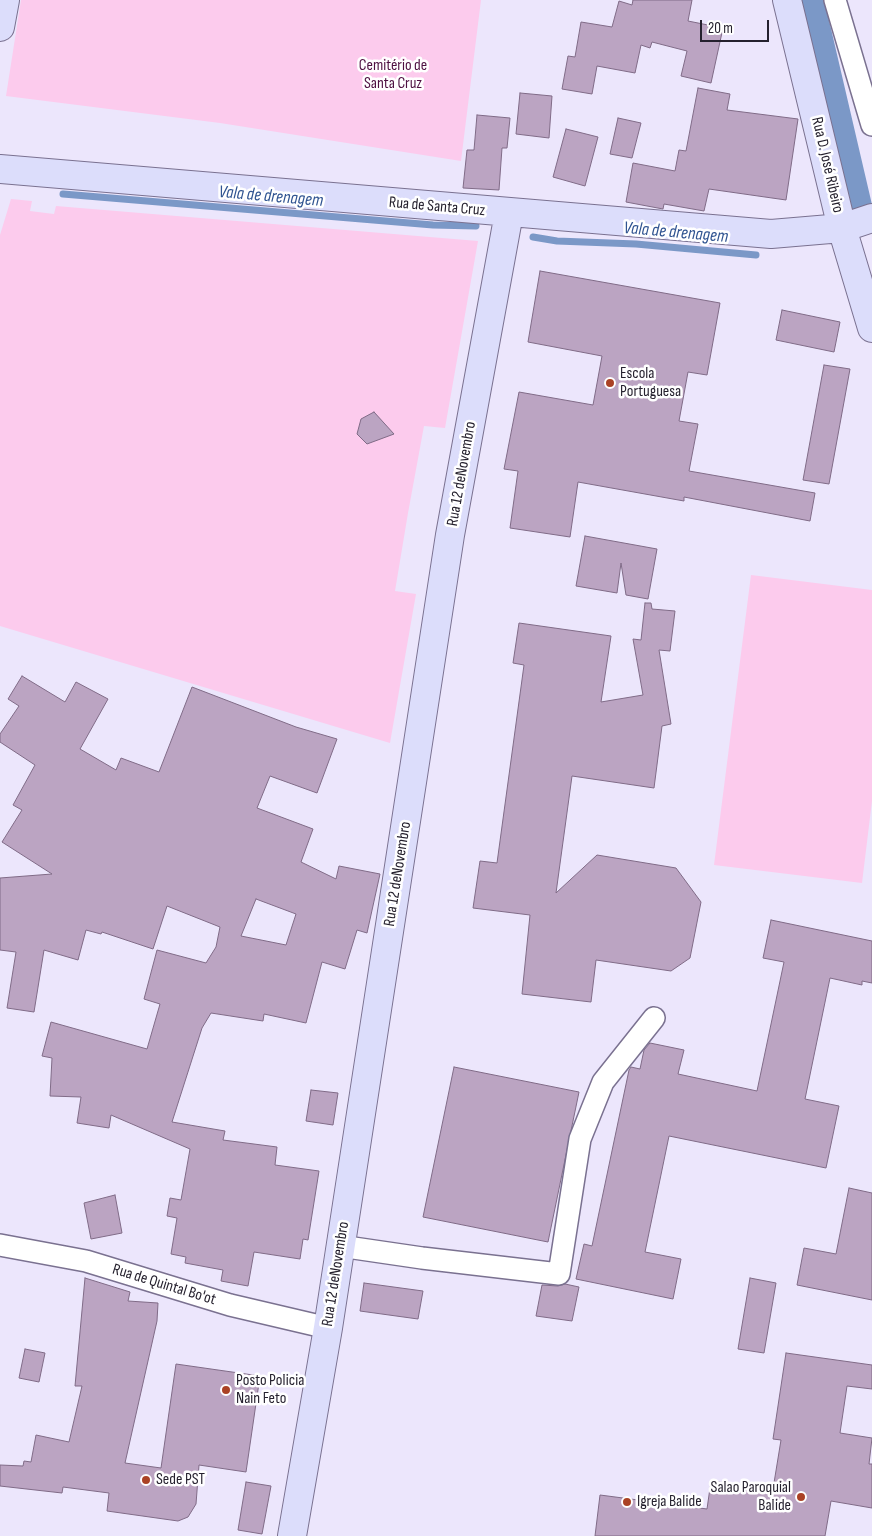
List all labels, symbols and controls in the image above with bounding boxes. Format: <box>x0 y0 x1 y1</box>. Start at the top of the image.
scale bar <box>702 10 771 42</box>
text: 20 m <box>708 19 733 38</box>
park label: Cemitério de Santa Cruz <box>359 56 427 94</box>
street label: Rua D. José Ribeiro <box>807 115 847 215</box>
water label: Vala de drenagem <box>218 182 324 212</box>
street label: Rua de Santa Cruz <box>388 193 486 221</box>
water label: Vala de drenagem <box>623 218 729 248</box>
place label: Escola Portuguesa <box>620 364 681 402</box>
marker: Escola Portuguesa <box>604 377 616 389</box>
street label: Rua 12 deNovembro <box>443 420 481 528</box>
street label: Rua 12 deNovembro <box>380 820 416 928</box>
street label: Rua 12 deNovembro <box>318 1220 354 1328</box>
street label: Rua de Quintal Bo'ot <box>110 1260 218 1310</box>
place label: Posto Policia Nain Feto <box>236 1371 304 1409</box>
marker: Posto Policia Nain Feto <box>220 1384 232 1396</box>
place label: Sede PST <box>156 1470 205 1490</box>
marker: Sede PST <box>140 1474 152 1486</box>
place label: Salao Paroquial Balide <box>711 1478 791 1516</box>
marker: Salao Paroquial Balide <box>795 1491 807 1503</box>
place label: Igreja Balide <box>637 1492 702 1512</box>
marker: Igreja Balide <box>621 1496 633 1508</box>

